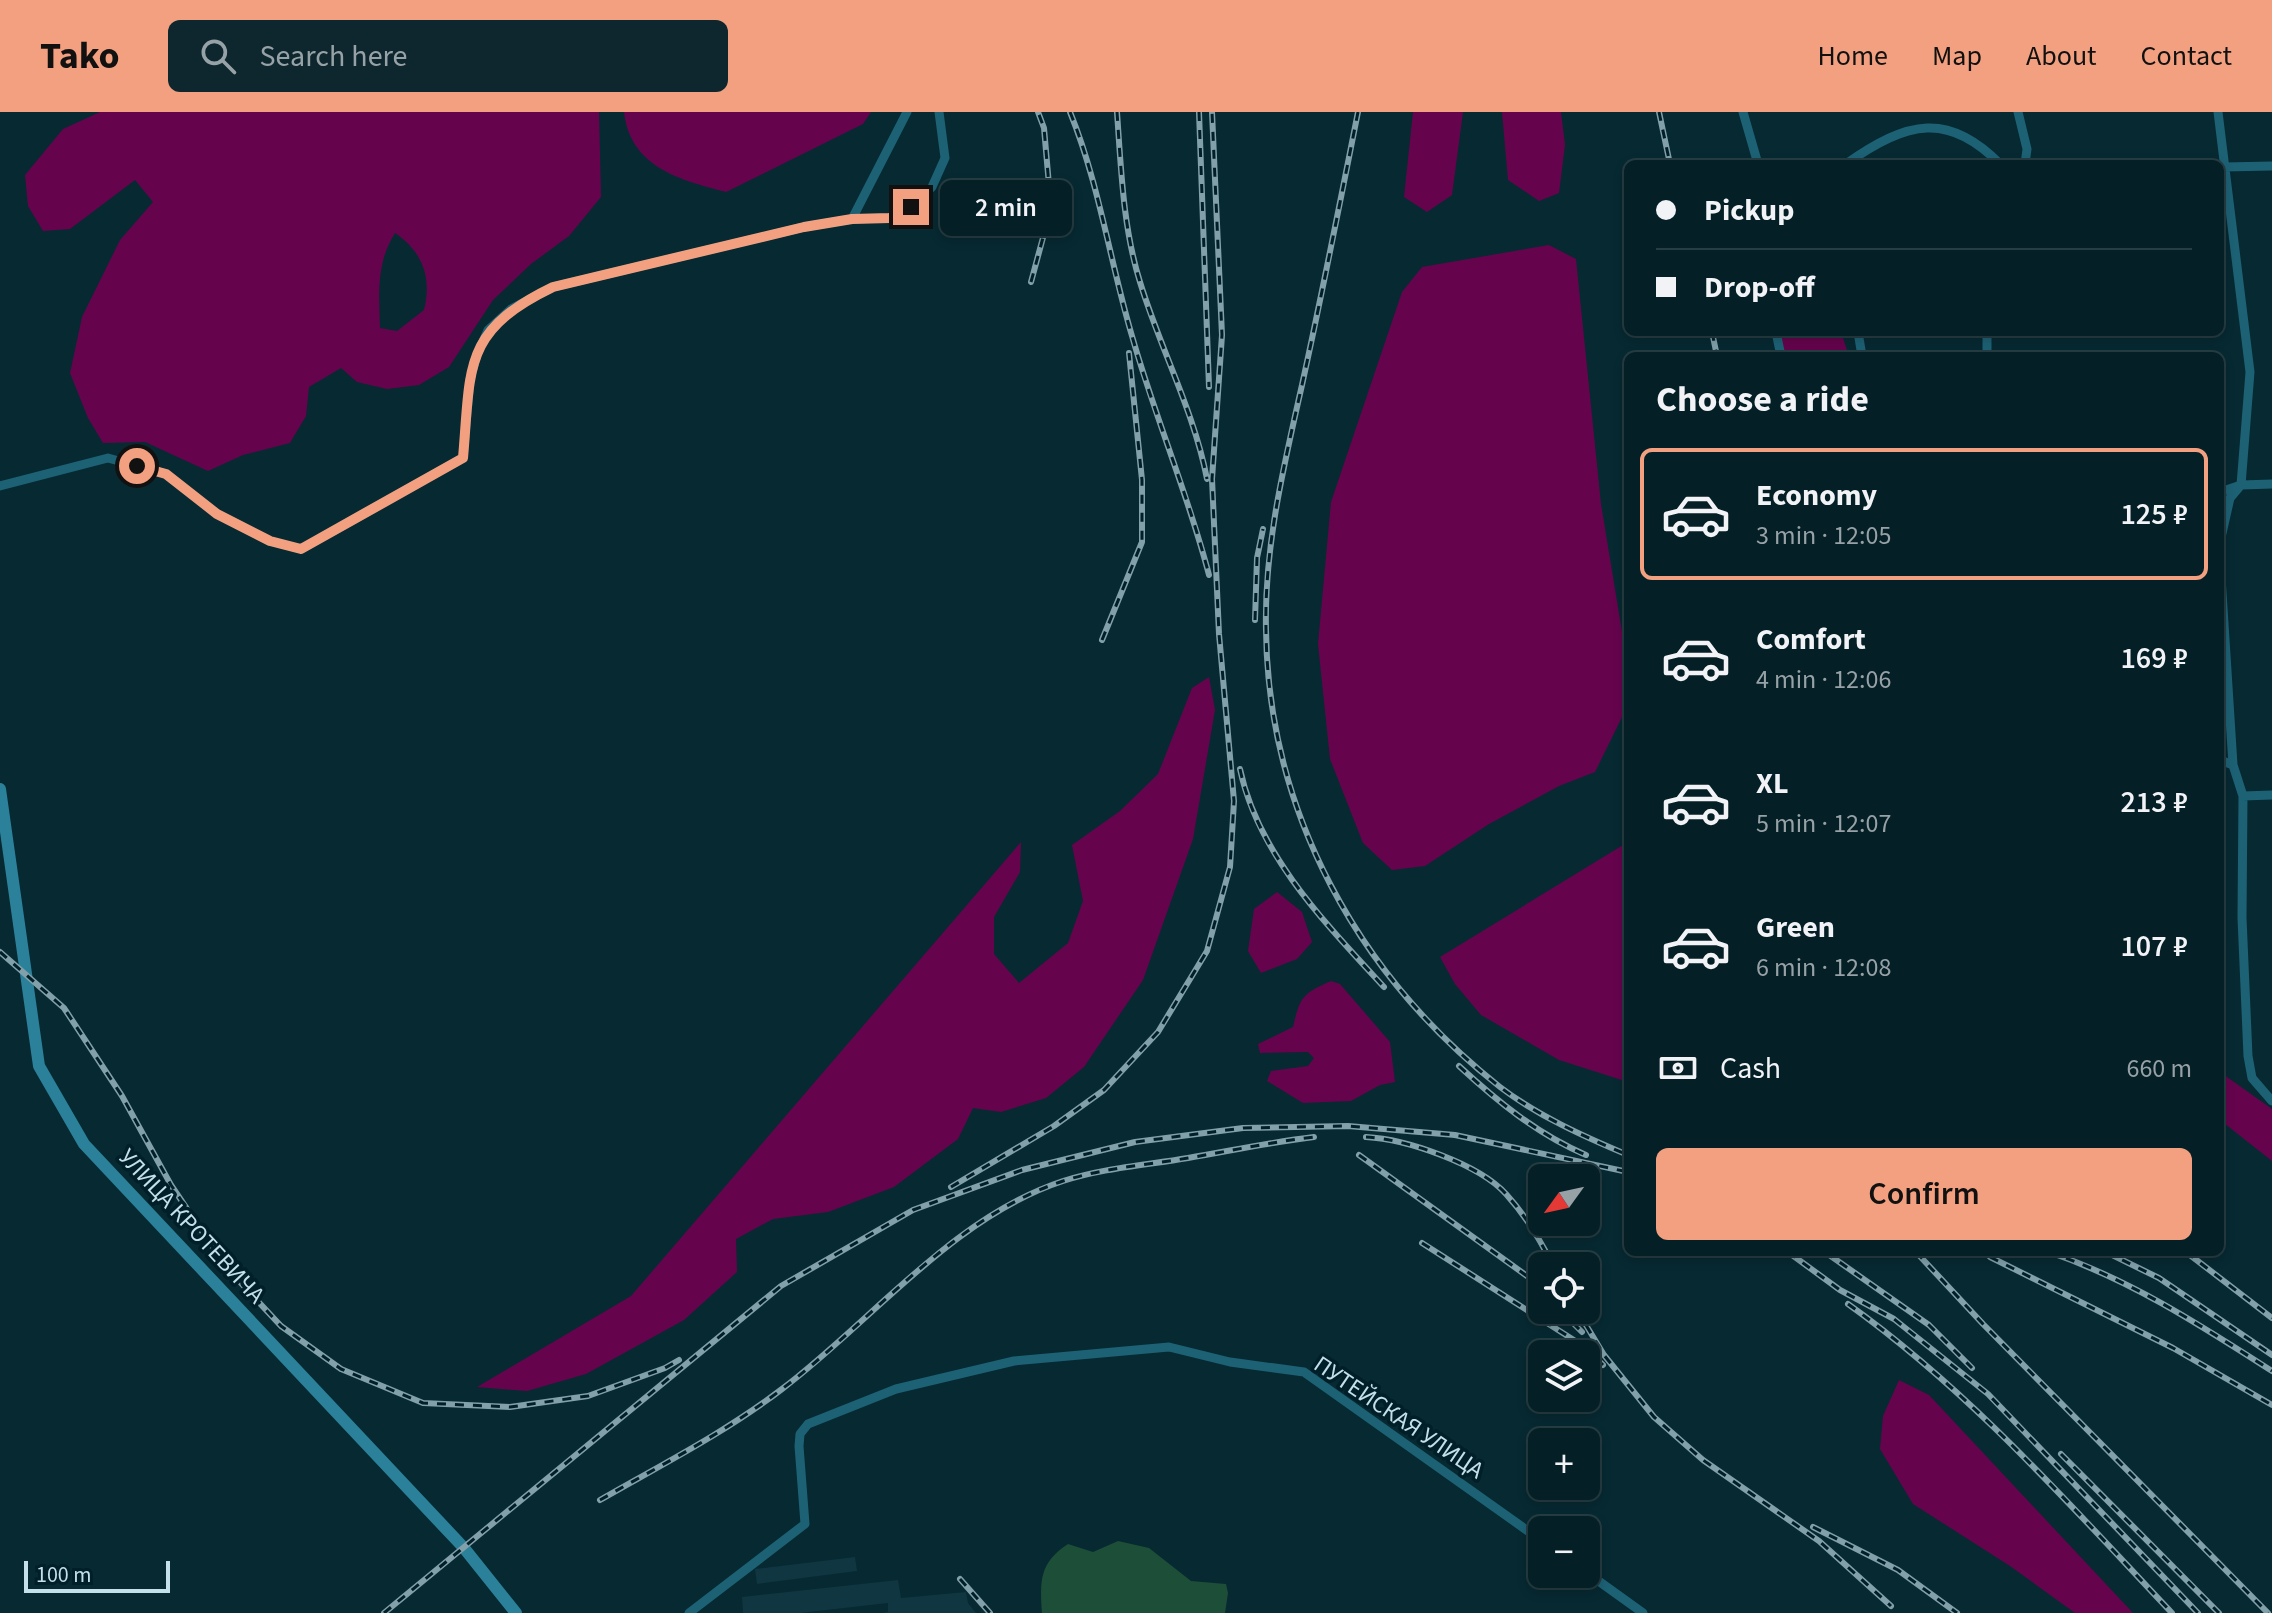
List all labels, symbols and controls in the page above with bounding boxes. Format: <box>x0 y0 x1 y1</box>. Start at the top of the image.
search box <box>168 20 728 92</box>
text: Tako <box>40 29 120 83</box>
icon: search <box>196 34 240 78</box>
text: Search here <box>260 35 408 78</box>
text: Home <box>1817 36 1888 76</box>
text: Map <box>1932 36 1982 76</box>
text: About <box>2026 36 2097 76</box>
text: Contact <box>2141 36 2232 76</box>
callout: 2 min <box>939 179 1071 235</box>
route end <box>893 189 929 225</box>
text: 2 min <box>975 189 1037 226</box>
text: Pickup <box>1704 189 1794 232</box>
text: Drop-off <box>1704 266 1815 309</box>
text: Choose a ride <box>1656 374 1869 425</box>
route start <box>119 448 155 484</box>
text: Economy <box>1756 474 1877 517</box>
icon: car <box>1660 478 1732 550</box>
text: 125 ₽ <box>2120 493 2188 536</box>
text: 3 min · 12:05 <box>1756 517 1891 554</box>
text: Comfort <box>1756 618 1866 661</box>
icon: car <box>1660 622 1732 694</box>
text: 169 ₽ <box>2120 637 2188 680</box>
text: 4 min · 12:06 <box>1756 661 1891 698</box>
text: XL <box>1756 762 1789 805</box>
icon: car <box>1660 766 1732 838</box>
text: 213 ₽ <box>2120 781 2188 824</box>
text: 5 min · 12:07 <box>1756 805 1891 842</box>
text: Green <box>1756 906 1835 949</box>
icon: car <box>1660 910 1732 982</box>
text: 107 ₽ <box>2120 925 2188 968</box>
text: 6 min · 12:08 <box>1756 949 1891 986</box>
icon: cash <box>1656 1046 1700 1090</box>
text: Cash <box>1720 1047 1781 1090</box>
text: 660 m <box>2126 1050 2192 1087</box>
street label: УЛИЦА КРОТЕВИЧА <box>110 1141 273 1312</box>
button: Confirm <box>1656 1148 2192 1240</box>
north arrow <box>1528 1164 1600 1236</box>
map controls <box>1528 1164 1600 1588</box>
button: locate <box>1528 1252 1600 1324</box>
button: layers <box>1528 1340 1600 1412</box>
street label: ПУТЕЙСКАЯ УЛИЦА <box>1307 1347 1491 1487</box>
button: + <box>1528 1428 1600 1500</box>
button: − <box>1528 1516 1600 1588</box>
scale bar <box>24 1557 170 1593</box>
text: 100 m <box>36 1559 91 1591</box>

